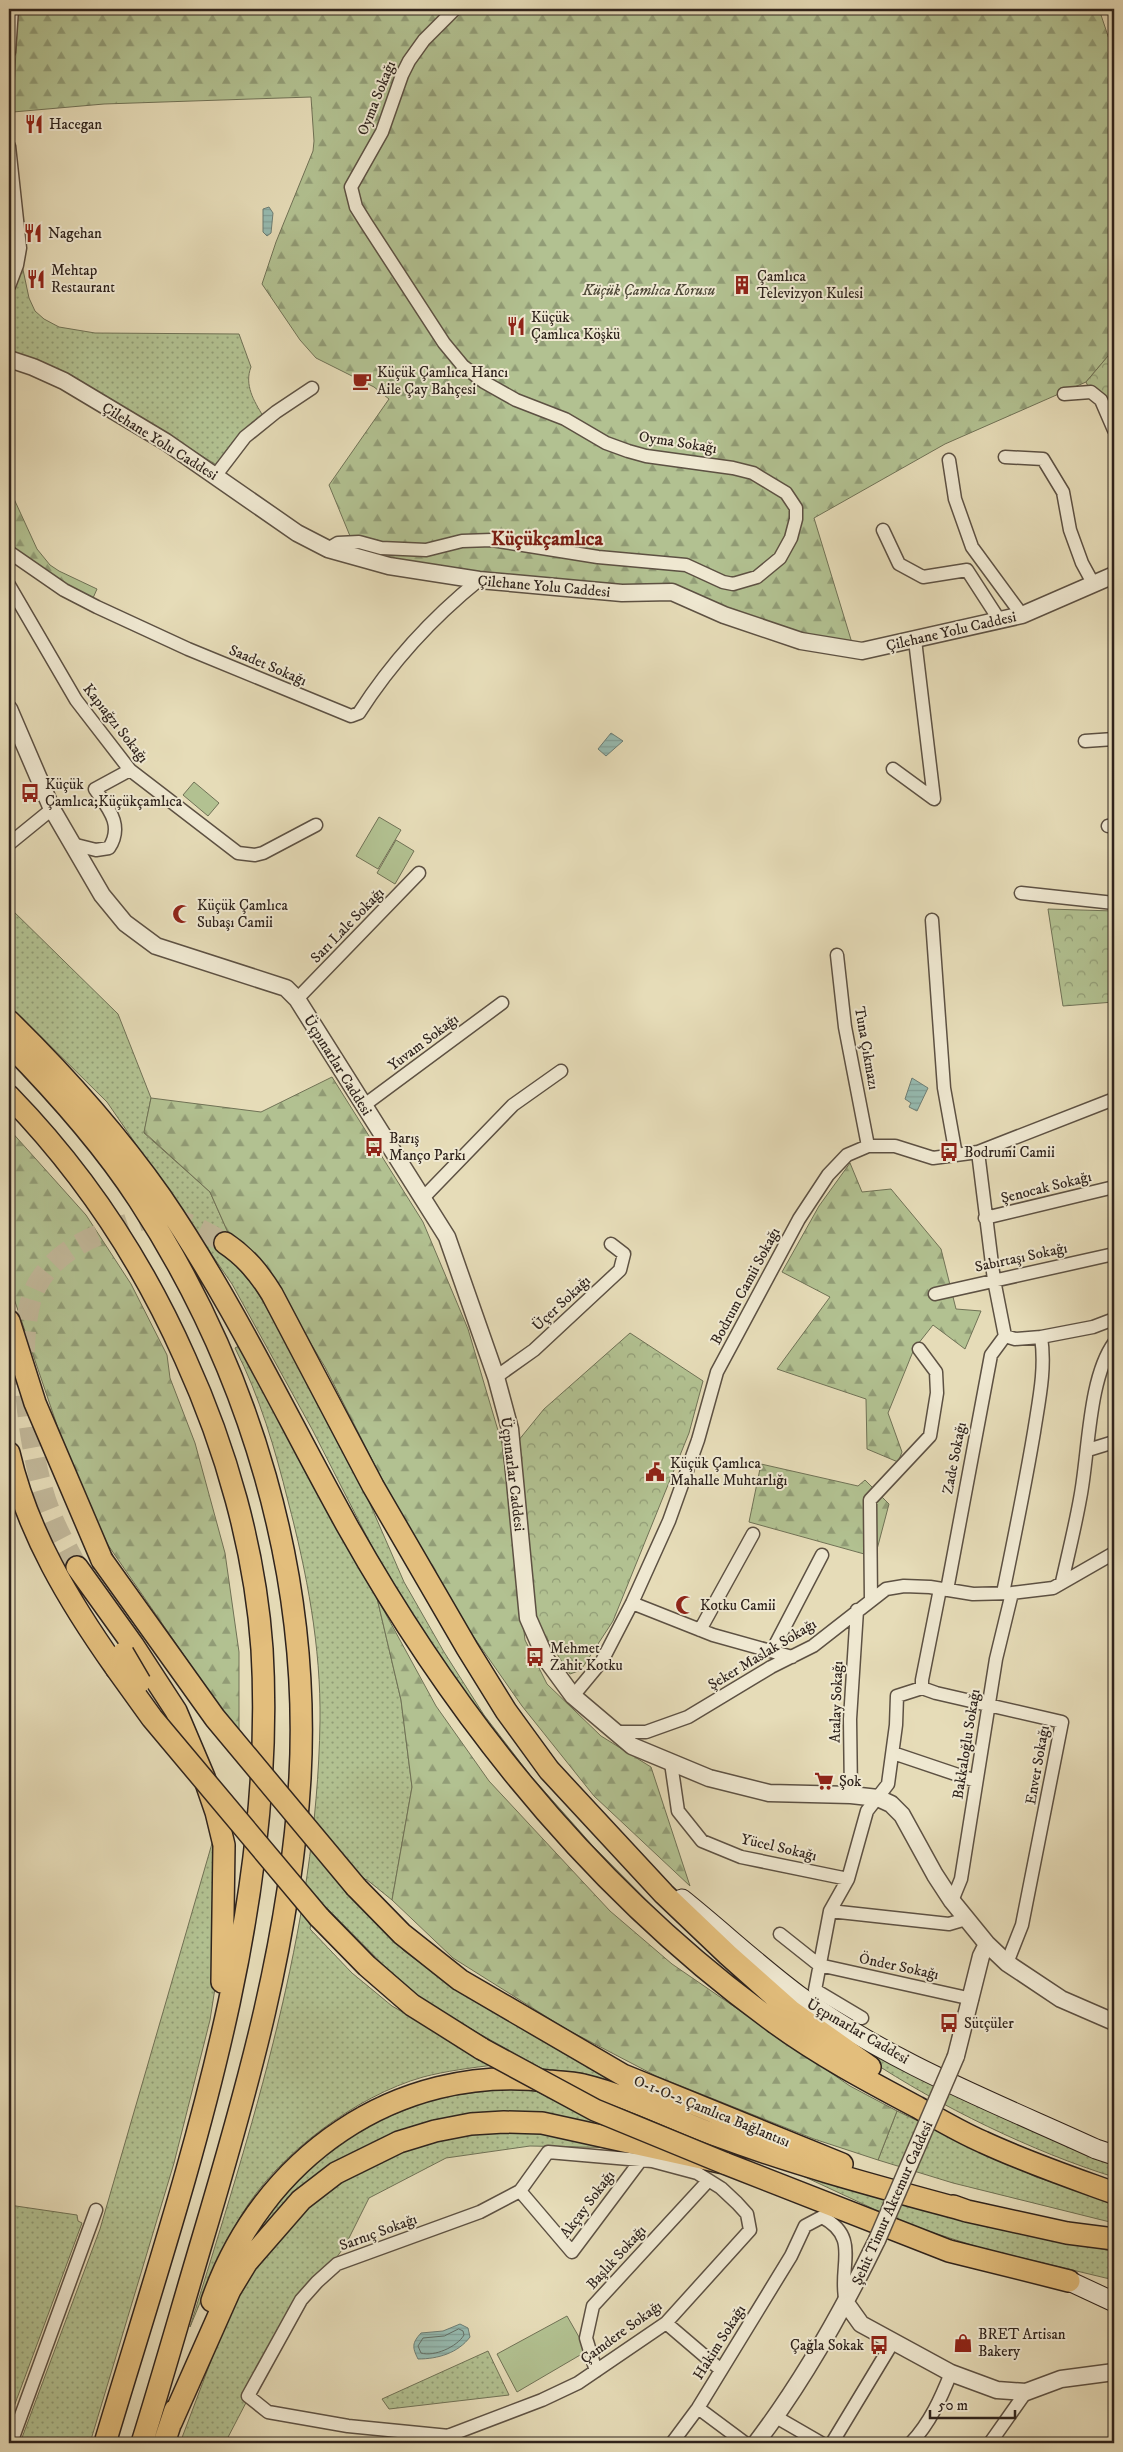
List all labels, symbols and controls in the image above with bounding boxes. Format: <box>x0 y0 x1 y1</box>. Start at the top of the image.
street label: Oyma Sokağı <box>353 58 400 138</box>
restaurant icon: Hacegan <box>23 113 45 135</box>
place label: Hacegan <box>49 115 102 134</box>
restaurant icon: Nagehan <box>22 222 44 244</box>
place label: Nagehan <box>48 224 102 243</box>
place label: Mehtap Restaurant <box>51 261 115 297</box>
place label: Çamlıca Televizyon Kulesi <box>757 267 863 303</box>
restaurant icon: Mehtap Restaurant <box>25 268 47 290</box>
building icon: Çamlıca Televizyon Kulesi <box>731 274 753 296</box>
park label: Küçük Çamlıca Korusu <box>582 281 716 300</box>
place label: Küçük Çamlıca Köşkü <box>531 308 620 344</box>
restaurant icon: Küçük Çamlıca Köşkü <box>505 315 527 337</box>
place label: Küçük Çamlıca Hancı Aile Çay Bahçesi <box>377 363 508 399</box>
cafe icon: Küçük Çamlıca Hancı Aile Çay Bahçesi <box>351 370 373 392</box>
street label: Çilehane Yolu Caddesi <box>98 398 221 485</box>
street label: Oyma Sokağı <box>638 427 718 458</box>
district label: Küçükçamlıca <box>491 527 603 552</box>
street label: Çilehane Yolu Caddesi <box>477 571 611 602</box>
street label: Çilehane Yolu Caddesi <box>884 607 1018 656</box>
street label: Saadet Sokağı <box>226 641 310 690</box>
street label: Kapıağzı Sokağı <box>79 680 153 767</box>
place label: Küçük Çamlıca;Küçükçamlıca <box>45 775 183 811</box>
bus stop icon: Küçük Çamlıca;Küçükçamlıca <box>19 782 41 804</box>
street label: Sarı Lale Sokağı <box>306 883 388 967</box>
place label: Küçük Çamlıca Subaşı Camii <box>197 896 288 932</box>
mosque icon: Küçük Çamlıca Subaşı Camii <box>171 903 193 925</box>
street label: Tuna Çıkmazı <box>850 1005 883 1091</box>
street label: Yuvam Sokağı <box>384 1010 462 1075</box>
street label: Üçpınarlar Caddesi <box>299 1011 376 1119</box>
place label: Barış Manço Parkı <box>389 1129 466 1165</box>
bus stop icon: Barış Manço Parkı <box>363 1136 385 1158</box>
bus stop icon: Bodrumi Camii <box>938 1141 960 1163</box>
place label: Bodrumi Camii <box>964 1143 1055 1162</box>
street label: Şenocak Sokağı <box>999 1167 1094 1208</box>
street label: Bodrum Camii Sokağı <box>706 1224 784 1348</box>
street label: Sabırtaşı Sokağı <box>973 1238 1069 1277</box>
street label: Üçer Sokağı <box>528 1271 595 1335</box>
street label: Üçpınarlar Caddesi <box>496 1416 529 1533</box>
street label: Zade Sokağı <box>938 1420 971 1496</box>
place label: Küçük Çamlıca Mahalle Muhtarlığı <box>670 1454 788 1490</box>
public building icon: Küçük Çamlıca Mahalle Muhtarlığı <box>644 1461 666 1483</box>
mosque icon: Kotku Camii <box>674 1594 696 1616</box>
place label: Kotku Camii <box>700 1596 776 1615</box>
street label: Şeker Maslak Sokağı <box>705 1615 820 1694</box>
place label: Mehmet Zahit Kotku <box>550 1639 623 1675</box>
bus stop icon: Mehmet Zahit Kotku <box>524 1646 546 1668</box>
street label: Atalay Sokağı <box>826 1661 847 1743</box>
street label: Bakkaloğlu Sokağı <box>948 1688 985 1800</box>
street label: Enver Sokağı <box>1021 1724 1054 1806</box>
supermarket icon: Şok <box>813 1770 835 1792</box>
place label: Şok <box>839 1772 862 1791</box>
street label: Yücel Sokağı <box>739 1830 819 1865</box>
street label: Önder Sokağı <box>857 1949 941 1984</box>
street label: Üçpınarlar Caddesi <box>803 1994 913 2069</box>
bus stop icon: Sütçüler <box>938 2012 960 2034</box>
place label: Sütçüler <box>964 2014 1014 2033</box>
street label: O-1-O-2 Çamlıca Bağlantısı <box>631 2071 793 2152</box>
street label: Şehit Timur Aktemur Caddesi <box>848 2118 937 2288</box>
street label: Akçay Sokağı <box>556 2167 619 2242</box>
street label: Sarnıç Sokağı <box>337 2210 420 2255</box>
street label: Başlık Sokağı <box>583 2221 650 2293</box>
street label: Çamdere Sokağı <box>577 2296 666 2368</box>
street label: Hakim Sokağı <box>689 2301 750 2383</box>
place label: BRET Artisan Bakery <box>978 2325 1066 2361</box>
shop icon: BRET Artisan Bakery <box>952 2332 974 2354</box>
bus stop icon: Çağla Sokak <box>868 2334 890 2356</box>
place label: Çağla Sokak <box>790 2336 865 2355</box>
scale bar <box>930 2387 1016 2419</box>
text: 50 m <box>938 2396 968 2415</box>

